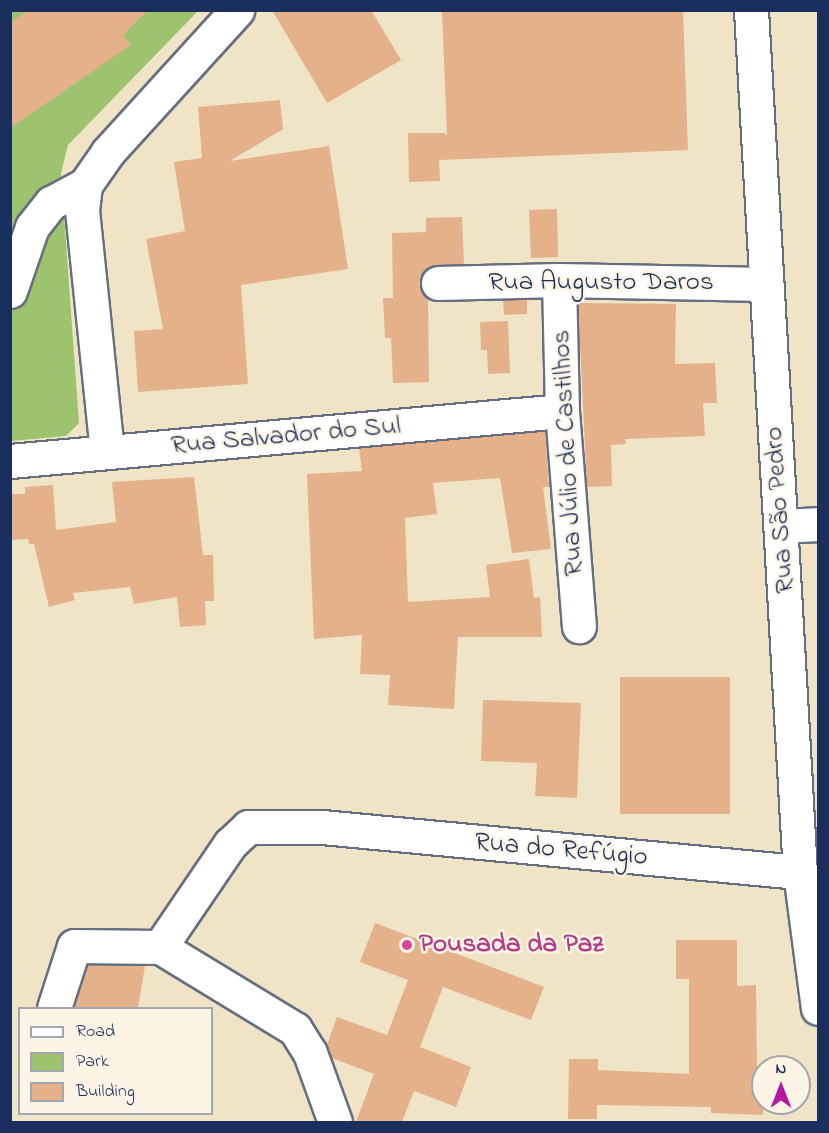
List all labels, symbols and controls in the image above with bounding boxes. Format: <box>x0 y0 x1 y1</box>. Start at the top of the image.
street label: Rua Augusto Daros <box>488 267 714 299</box>
street label: Rua Júlio de Castilhos <box>545 329 591 577</box>
street label: Rua Salvador do Sul <box>170 410 402 462</box>
street label: Rua São Pedro <box>758 426 802 594</box>
street label: Rua do Refúgio <box>473 826 649 874</box>
place label: Pousada da Paz <box>419 929 604 961</box>
marker: Pousada da Paz <box>400 938 414 952</box>
legend <box>18 1007 213 1115</box>
text: Road <box>76 1019 115 1045</box>
text: Park <box>76 1049 109 1075</box>
north arrow <box>751 1055 811 1115</box>
text: N <box>776 1057 786 1081</box>
text: Building <box>76 1079 135 1105</box>

